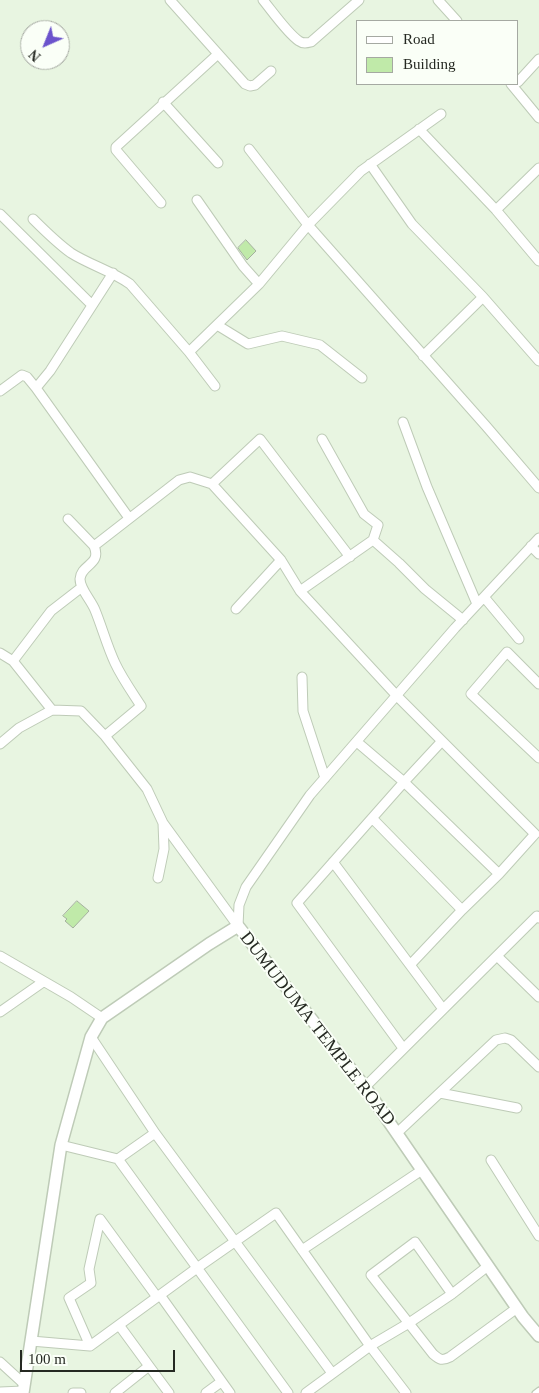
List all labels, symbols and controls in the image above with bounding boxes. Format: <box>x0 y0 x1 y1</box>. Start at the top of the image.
north arrow <box>20 20 70 70</box>
legend <box>356 20 519 85</box>
text: Road <box>403 31 435 47</box>
text: N <box>26 47 44 64</box>
text: Building <box>403 56 456 72</box>
street label: DUMUDUMA TEMPLE ROAD <box>235 928 399 1130</box>
scale bar <box>22 1340 178 1372</box>
text: 100 m <box>28 1351 66 1367</box>

